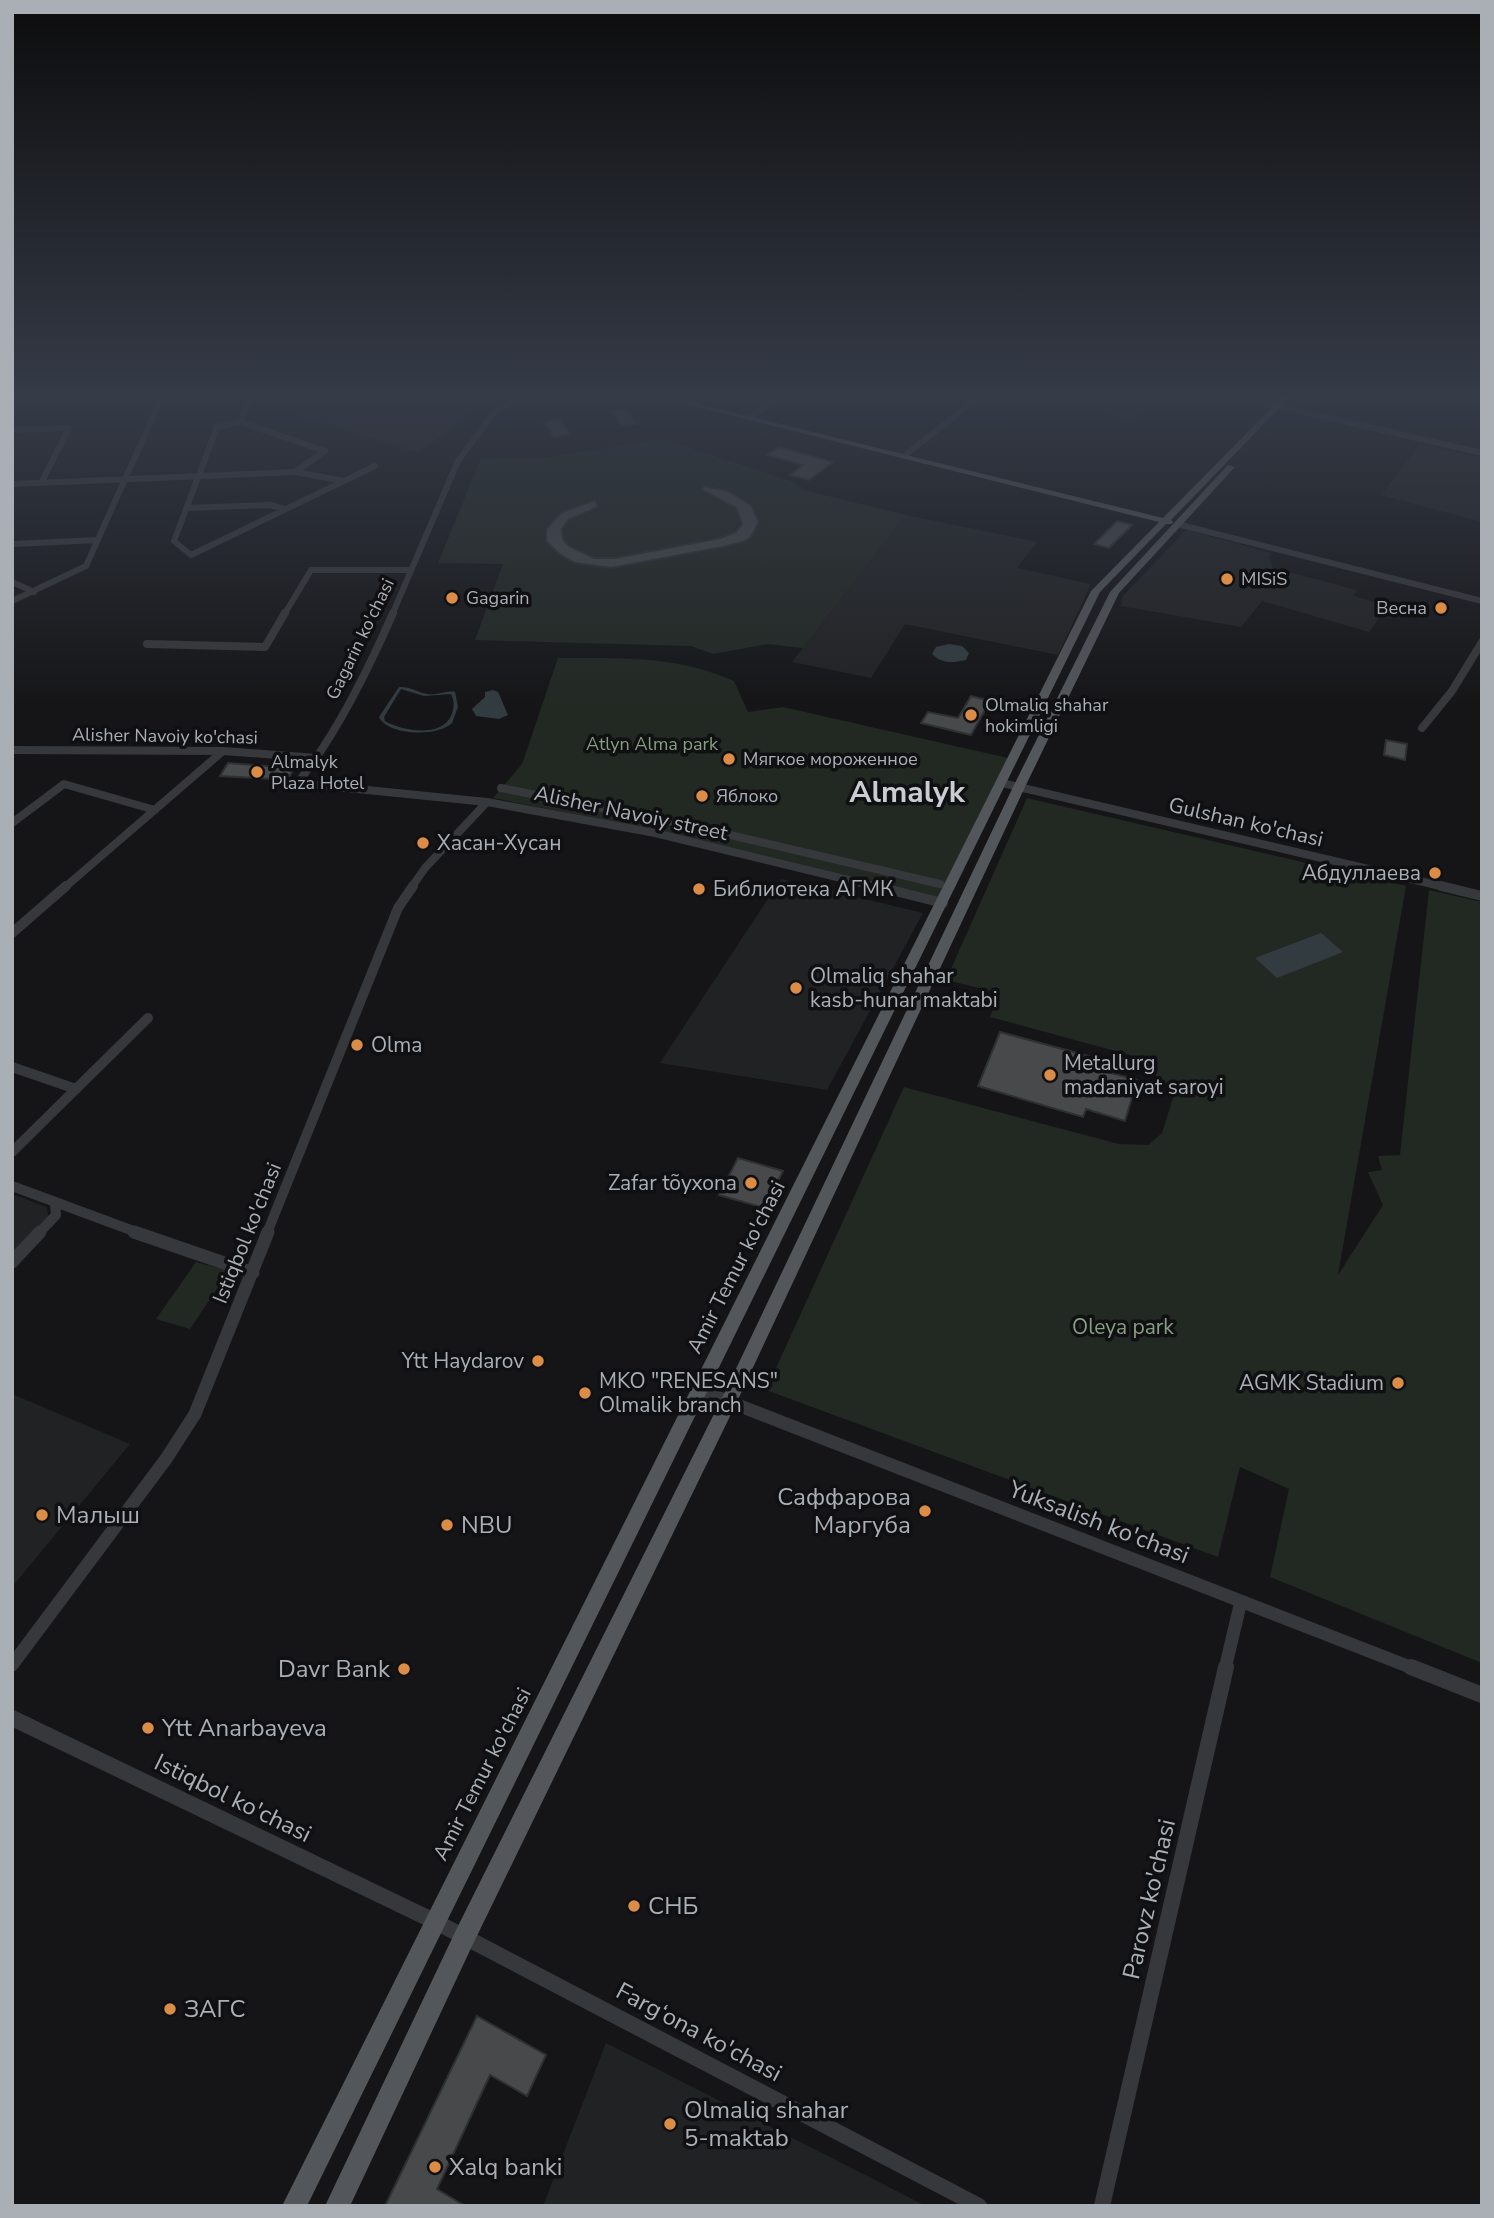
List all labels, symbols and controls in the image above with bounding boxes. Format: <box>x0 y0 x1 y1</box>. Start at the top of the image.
place label: MISiS <box>1241 567 1287 591</box>
marker: MISiS <box>1219 571 1235 587</box>
street label: Gagarin ko'chasi <box>320 574 400 704</box>
place label: Gagarin <box>466 586 530 610</box>
marker: Gagarin <box>444 590 460 606</box>
place label: Весна <box>1376 596 1427 620</box>
marker: Весна <box>1433 600 1449 616</box>
place label: Olmaliq shahar hokimligi <box>985 693 1109 738</box>
marker: Olmaliq shahar hokimligi <box>963 707 979 723</box>
street label: Alisher Navoiy ko'chasi <box>72 722 258 750</box>
park label: Atlyn Alma park <box>586 732 719 756</box>
place label: Мягкое мороженное <box>743 747 918 771</box>
place label: Almalyk Plaza Hotel <box>271 750 365 795</box>
marker: Мягкое мороженное <box>721 751 737 767</box>
marker: Almalyk Plaza Hotel <box>249 764 265 780</box>
district label: Almalyk <box>849 772 966 813</box>
street label: Alisher Navoiy street <box>532 779 731 847</box>
place label: Яблоко <box>716 784 778 808</box>
marker: Яблоко <box>694 788 710 804</box>
street label: Gulshan ko'chasi <box>1166 791 1326 853</box>
place label: Хасан-Хусан <box>437 829 562 857</box>
marker: Хасан-Хусан <box>415 835 431 851</box>
place label: Абдуллаева <box>1302 859 1421 887</box>
marker: Абдуллаева <box>1427 865 1443 881</box>
place label: Библиотека АГМК <box>713 875 894 903</box>
marker: Библиотека АГМК <box>691 881 707 897</box>
place label: Olmaliq shahar kasb-hunar maktabi <box>810 962 998 1014</box>
marker: Olmaliq shahar kasb-hunar maktabi <box>788 980 804 996</box>
place label: Olma <box>371 1031 422 1059</box>
marker: Olma <box>349 1037 365 1053</box>
place label: Metallurg madaniyat saroyi <box>1064 1049 1224 1101</box>
marker: Metallurg madaniyat saroyi <box>1042 1067 1058 1083</box>
street label: Istiqbol ko'chasi <box>206 1158 288 1308</box>
place label: Zafar tõyxona <box>608 1169 737 1197</box>
marker: Zafar tõyxona <box>743 1175 759 1191</box>
street label: Amir Temur ko'chasi <box>680 1176 792 1358</box>
park label: Oleya park <box>1072 1313 1174 1341</box>
place label: Ytt Haydarov <box>401 1347 524 1375</box>
marker: Ytt Haydarov <box>530 1353 546 1369</box>
place label: MKO "RENESANS" Olmalik branch <box>599 1367 778 1419</box>
place label: AGMK Stadium <box>1239 1369 1384 1397</box>
marker: AGMK Stadium <box>1390 1375 1406 1391</box>
marker: MKO "RENESANS" Olmalik branch <box>577 1385 593 1401</box>
street label: Yuksalish ko'chasi <box>1003 1472 1194 1571</box>
place label: Саффарова Маргуба <box>777 1481 911 1541</box>
place label: Малыш <box>56 1499 140 1531</box>
marker: Саффарова Маргуба <box>917 1503 933 1519</box>
marker: Малыш <box>34 1507 50 1523</box>
place label: NBU <box>461 1509 512 1541</box>
marker: NBU <box>439 1517 455 1533</box>
place label: Davr Bank <box>278 1653 391 1685</box>
marker: Davr Bank <box>396 1661 412 1677</box>
street label: Amir Temur ko'chasi <box>426 1683 538 1865</box>
place label: Ytt Anarbayeva <box>161 1712 327 1744</box>
marker: Ytt Anarbayeva <box>140 1720 156 1736</box>
street label: Istiqbol ko'chasi <box>149 1746 317 1850</box>
street label: Parovz ko'chasi <box>1115 1816 1183 1982</box>
place label: СНБ <box>648 1890 698 1922</box>
marker: СНБ <box>626 1898 642 1914</box>
street label: Farg‘ona ko'chasi <box>611 1975 787 2089</box>
place label: ЗАГС <box>184 1993 246 2025</box>
marker: ЗАГС <box>162 2001 178 2017</box>
place label: Olmaliq shahar 5-maktab <box>684 2094 849 2154</box>
marker: Olmaliq shahar 5-maktab <box>662 2116 678 2132</box>
place label: Xalq banki <box>449 2151 562 2183</box>
marker: Xalq banki <box>427 2159 443 2175</box>

